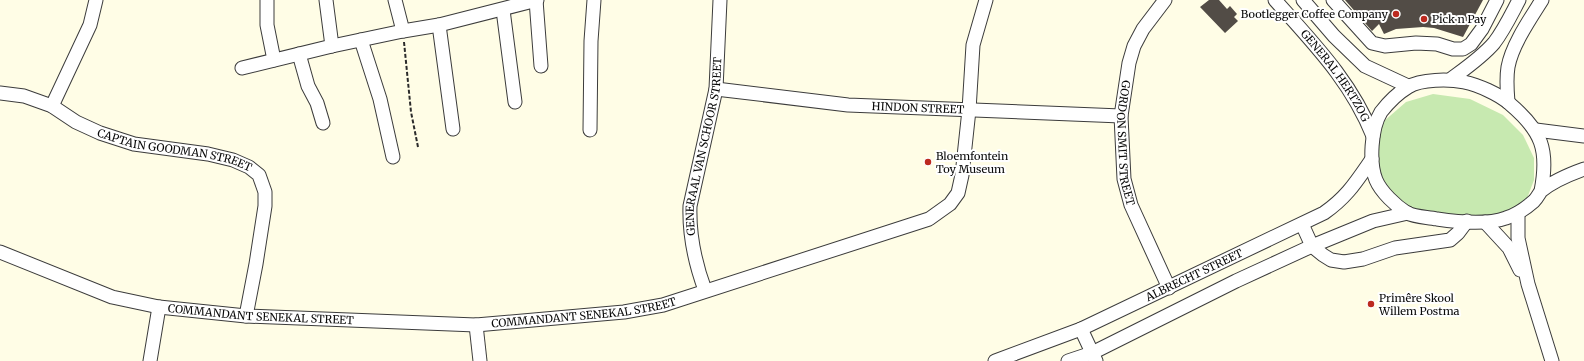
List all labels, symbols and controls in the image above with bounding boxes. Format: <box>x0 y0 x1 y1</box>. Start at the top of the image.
place label: Bootlegger Coffee Company <box>1241 7 1389 21</box>
marker: Bootlegger Coffee Company <box>1391 9 1401 19</box>
place label: Pick n Pay <box>1432 12 1487 26</box>
marker: Pick n Pay <box>1419 14 1429 24</box>
street label: GENERAL HERTZOG <box>1298 27 1373 124</box>
street label: GENERAAL VAN SCHOOR STREET <box>683 56 724 236</box>
street label: GORDON SMIT STREET <box>1114 79 1138 207</box>
street label: HINDON STREET <box>871 99 965 117</box>
street label: CAPTAIN GOODMAN STREET <box>96 126 254 175</box>
place label: Bloemfontein Toy Museum <box>936 149 1009 176</box>
marker: Bloemfontein Toy Museum <box>923 157 933 167</box>
street label: ALBRECHT STREET <box>1142 246 1245 305</box>
place label: Primêre Skool Willem Postma <box>1378 291 1460 318</box>
street label: COMMANDANT SENEKAL STREET <box>491 294 678 331</box>
marker: Primêre Skool Willem Postma <box>1366 299 1376 309</box>
street label: COMMANDANT SENEKAL STREET <box>167 301 354 327</box>

